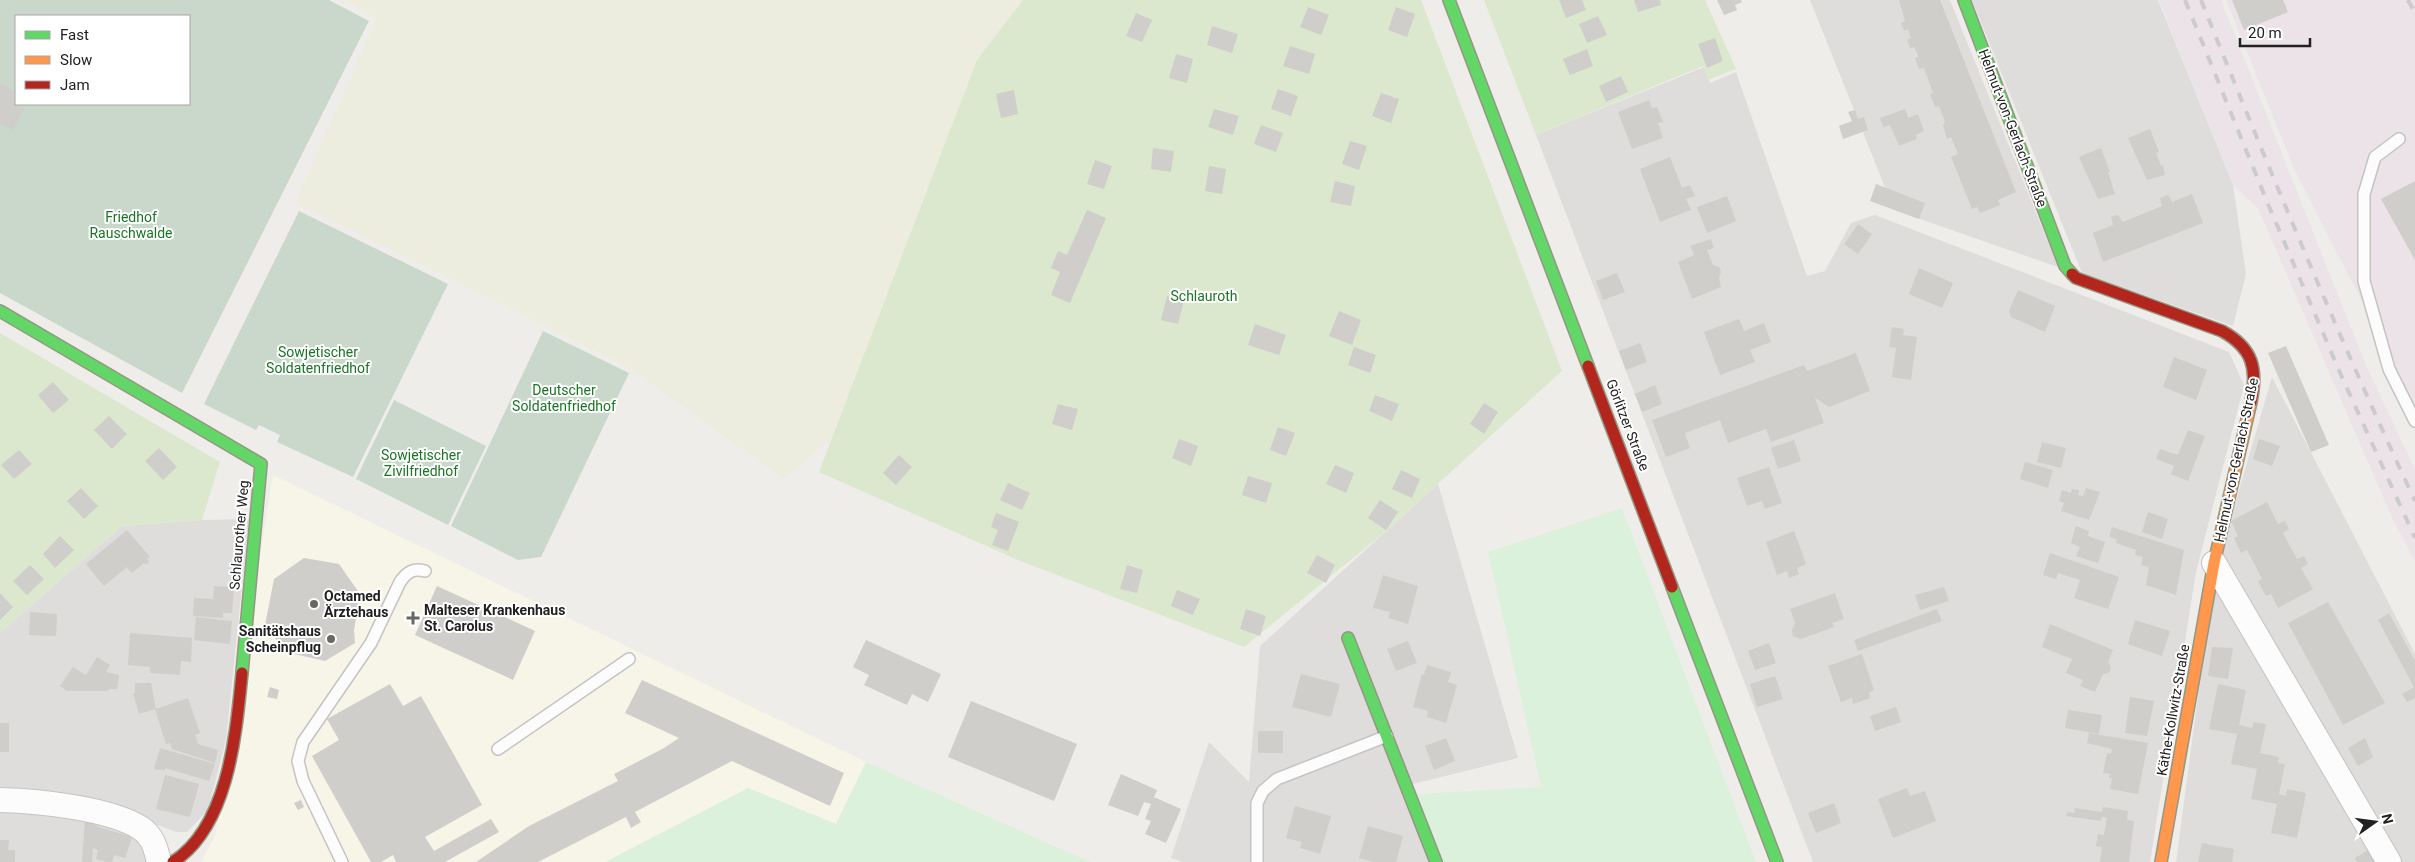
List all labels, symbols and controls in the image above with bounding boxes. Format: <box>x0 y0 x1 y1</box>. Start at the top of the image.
legend <box>15 15 190 105</box>
scale bar <box>2240 15 2310 47</box>
text: 20 m <box>2248 24 2282 42</box>
text: Fast <box>60 26 89 44</box>
street label: Helmut-von-Gerlach-Straße <box>1975 47 2051 209</box>
text: Slow <box>60 51 92 69</box>
text: Jam <box>60 76 90 94</box>
park label: Friedhof Rauschwalde <box>89 209 173 241</box>
park label: Schlauroth <box>1171 288 1237 304</box>
park label: Sowjetischer Soldatenfriedhof <box>266 344 370 376</box>
street label: Helmut-von-Gerlach-Straße <box>2211 376 2261 544</box>
street label: Görlitzer Straße <box>1603 377 1653 473</box>
park label: Deutscher Soldatenfriedhof <box>512 382 616 414</box>
park label: Sowjetischer Zivilfriedhof <box>381 447 461 479</box>
street label: Schlaurother Weg <box>226 479 252 591</box>
place label: Octamed Ärztehaus <box>324 588 388 620</box>
marker: Octamed Ärztehaus <box>308 598 320 610</box>
place label: Malteser Krankenhaus St. Carolus <box>424 602 565 634</box>
marker: Malteser Krankenhaus St. Carolus <box>406 611 420 625</box>
place label: Sanitätshaus Scheinpflug <box>239 623 321 655</box>
marker: Sanitätshaus Scheinpflug <box>325 633 337 645</box>
street label: Käthe-Kollwitz-Straße <box>2154 643 2192 777</box>
north arrow <box>2350 797 2400 847</box>
text: N <box>2379 812 2397 826</box>

